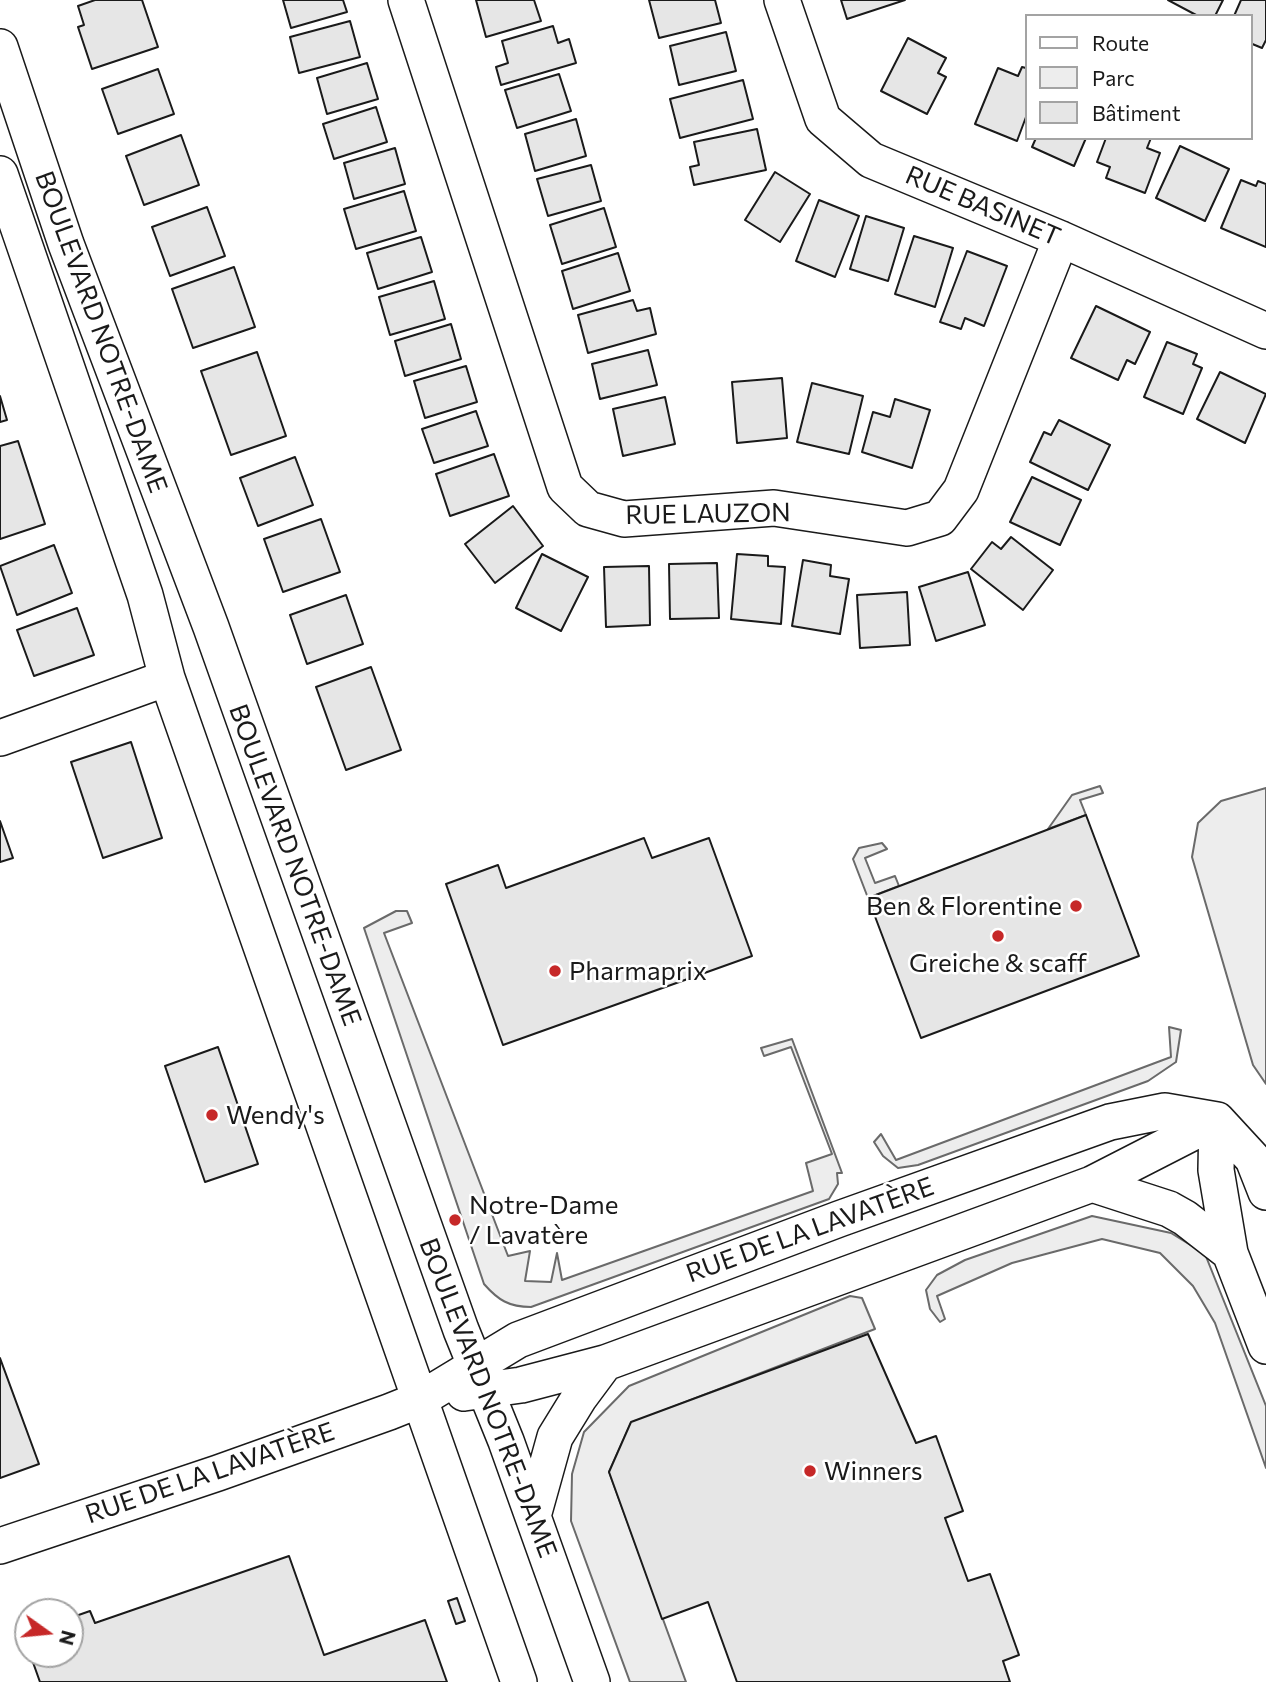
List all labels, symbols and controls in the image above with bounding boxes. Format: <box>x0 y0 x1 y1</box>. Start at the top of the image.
legend <box>1024 14 1252 140</box>
text: Route <box>1092 30 1149 55</box>
text: Parc <box>1092 65 1135 90</box>
text: Bâtiment <box>1092 100 1181 125</box>
street label: RUE BASINET <box>901 159 1065 253</box>
street label: BOULEVARD NOTRE-DAME <box>28 167 174 497</box>
street label: RUE LAUZON <box>625 497 791 531</box>
street label: BOULEVARD NOTRE-DAME <box>222 700 368 1030</box>
place label: Ben & Florentine <box>866 890 1062 922</box>
marker: Ben & Florentine <box>1068 898 1084 914</box>
marker: Greiche & scaff <box>990 928 1006 944</box>
place label: Greiche & scaff <box>909 947 1087 979</box>
place label: Pharmaprix <box>569 955 707 987</box>
marker: Pharmaprix <box>547 963 563 979</box>
place label: Wendy's <box>226 1099 325 1131</box>
marker: Wendy's <box>204 1107 220 1123</box>
street label: RUE DE LA LAVATÈRE <box>682 1171 938 1289</box>
place label: Notre-Dame / Lavatère <box>469 1189 618 1250</box>
marker: Notre-Dame / Lavatère <box>447 1212 463 1228</box>
street label: BOULEVARD NOTRE-DAME <box>413 1234 563 1562</box>
street label: RUE DE LA LAVATÈRE <box>81 1416 339 1530</box>
place label: Winners <box>824 1455 922 1487</box>
marker: Winners <box>802 1463 818 1479</box>
north arrow <box>14 1598 84 1668</box>
text: N <box>55 1628 81 1648</box>

